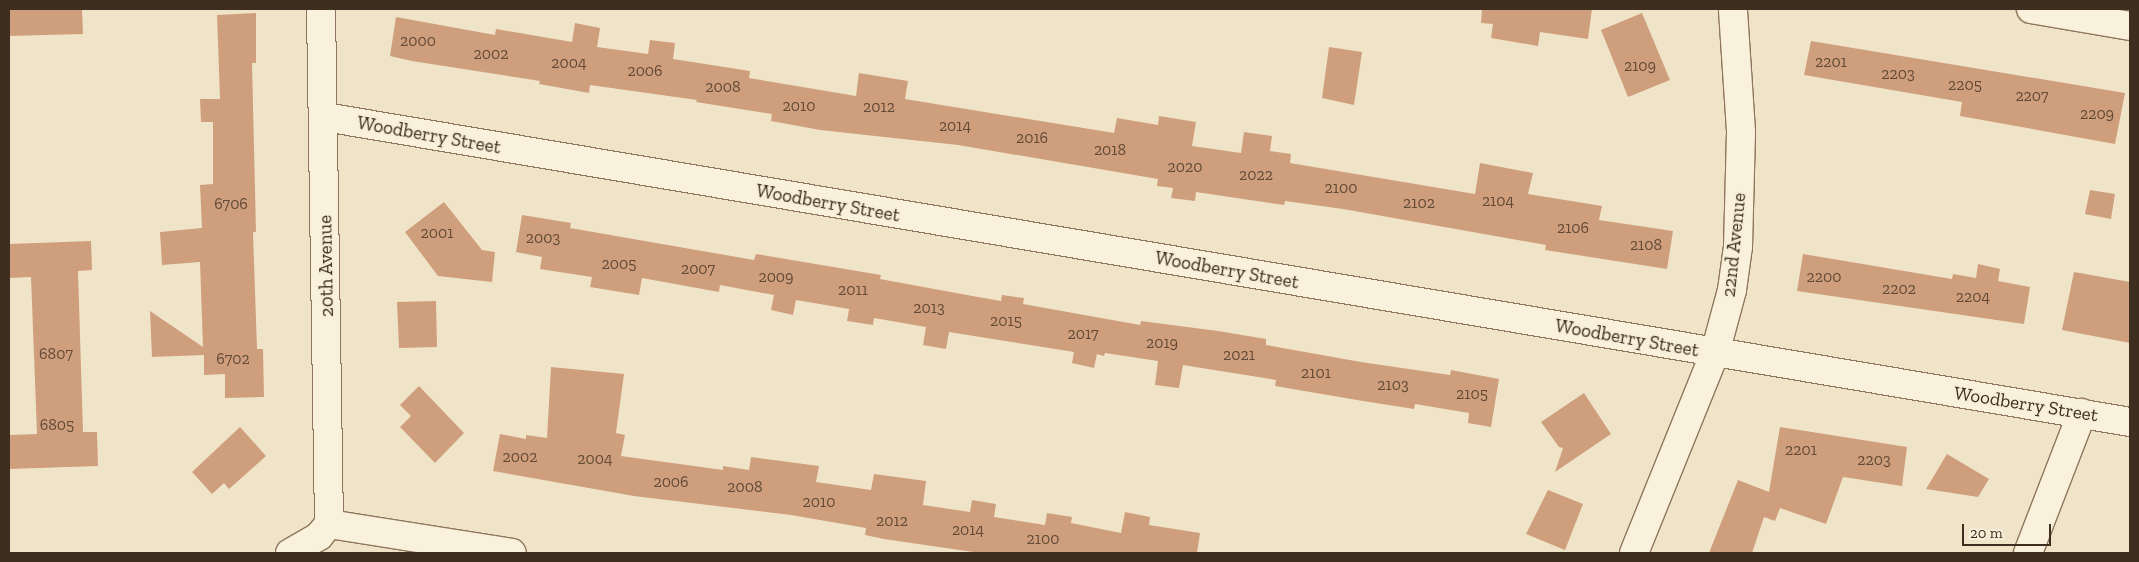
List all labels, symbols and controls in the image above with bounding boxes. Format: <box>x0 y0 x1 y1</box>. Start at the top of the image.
house number: 2000 <box>400 31 436 51</box>
house number: 2002 <box>474 44 508 64</box>
house number: 2201 <box>1815 52 1847 72</box>
house number: 2004 <box>551 53 587 73</box>
house number: 2109 <box>1624 56 1656 76</box>
house number: 2006 <box>627 61 663 81</box>
house number: 2203 <box>1881 64 1915 84</box>
house number: 2205 <box>1948 75 1982 95</box>
house number: 2008 <box>705 77 741 97</box>
house number: 2207 <box>2015 86 2049 106</box>
house number: 2010 <box>783 96 815 116</box>
house number: 2012 <box>863 97 895 117</box>
house number: 2209 <box>2080 104 2114 124</box>
street label: Woodberry Street <box>355 111 503 159</box>
house number: 2014 <box>939 116 971 136</box>
house number: 2016 <box>1016 128 1048 148</box>
house number: 2018 <box>1094 140 1126 160</box>
house number: 2020 <box>1168 157 1202 177</box>
house number: 2022 <box>1239 165 1273 185</box>
house number: 2100 <box>1325 178 1357 198</box>
street label: Woodberry Street <box>754 179 902 227</box>
house number: 2104 <box>1482 191 1514 211</box>
street label: 22nd Avenue <box>1717 191 1751 299</box>
house number: 2102 <box>1403 193 1435 213</box>
house number: 6706 <box>214 194 248 214</box>
street label: 20th Avenue <box>314 214 338 318</box>
house number: 2106 <box>1557 218 1589 238</box>
house number: 2001 <box>421 223 453 243</box>
house number: 2003 <box>526 228 560 248</box>
house number: 2108 <box>1630 235 1662 255</box>
street label: Woodberry Street <box>1153 246 1301 294</box>
house number: 2005 <box>602 254 636 274</box>
house number: 2007 <box>681 259 715 279</box>
house number: 2009 <box>758 267 794 287</box>
house number: 2200 <box>1807 267 1841 287</box>
house number: 2202 <box>1882 279 1916 299</box>
house number: 2011 <box>838 280 868 300</box>
house number: 2204 <box>1956 287 1990 307</box>
house number: 2013 <box>913 298 945 318</box>
house number: 2015 <box>990 311 1022 331</box>
street label: Woodberry Street <box>1553 314 1701 362</box>
house number: 2017 <box>1068 324 1098 344</box>
house number: 2019 <box>1146 333 1178 353</box>
house number: 6807 <box>39 344 73 364</box>
house number: 2021 <box>1223 345 1255 365</box>
house number: 6702 <box>216 349 250 369</box>
house number: 2101 <box>1301 363 1331 383</box>
house number: 2103 <box>1377 375 1409 395</box>
street label: Woodberry Street <box>1952 381 2100 427</box>
house number: 2105 <box>1456 384 1488 404</box>
house number: 6805 <box>40 415 74 435</box>
house number: 2201 <box>1785 440 1817 460</box>
house number: 2002 <box>503 447 537 467</box>
house number: 2004 <box>577 449 613 469</box>
house number: 2203 <box>1857 450 1891 470</box>
house number: 2006 <box>653 472 689 492</box>
house number: 2008 <box>727 477 763 497</box>
house number: 2010 <box>803 492 835 512</box>
house number: 2012 <box>876 511 908 531</box>
scale bar <box>1964 514 2053 546</box>
house number: 2014 <box>952 520 984 540</box>
text: 20 m <box>1970 524 2003 542</box>
house number: 2100 <box>1027 529 1059 549</box>

